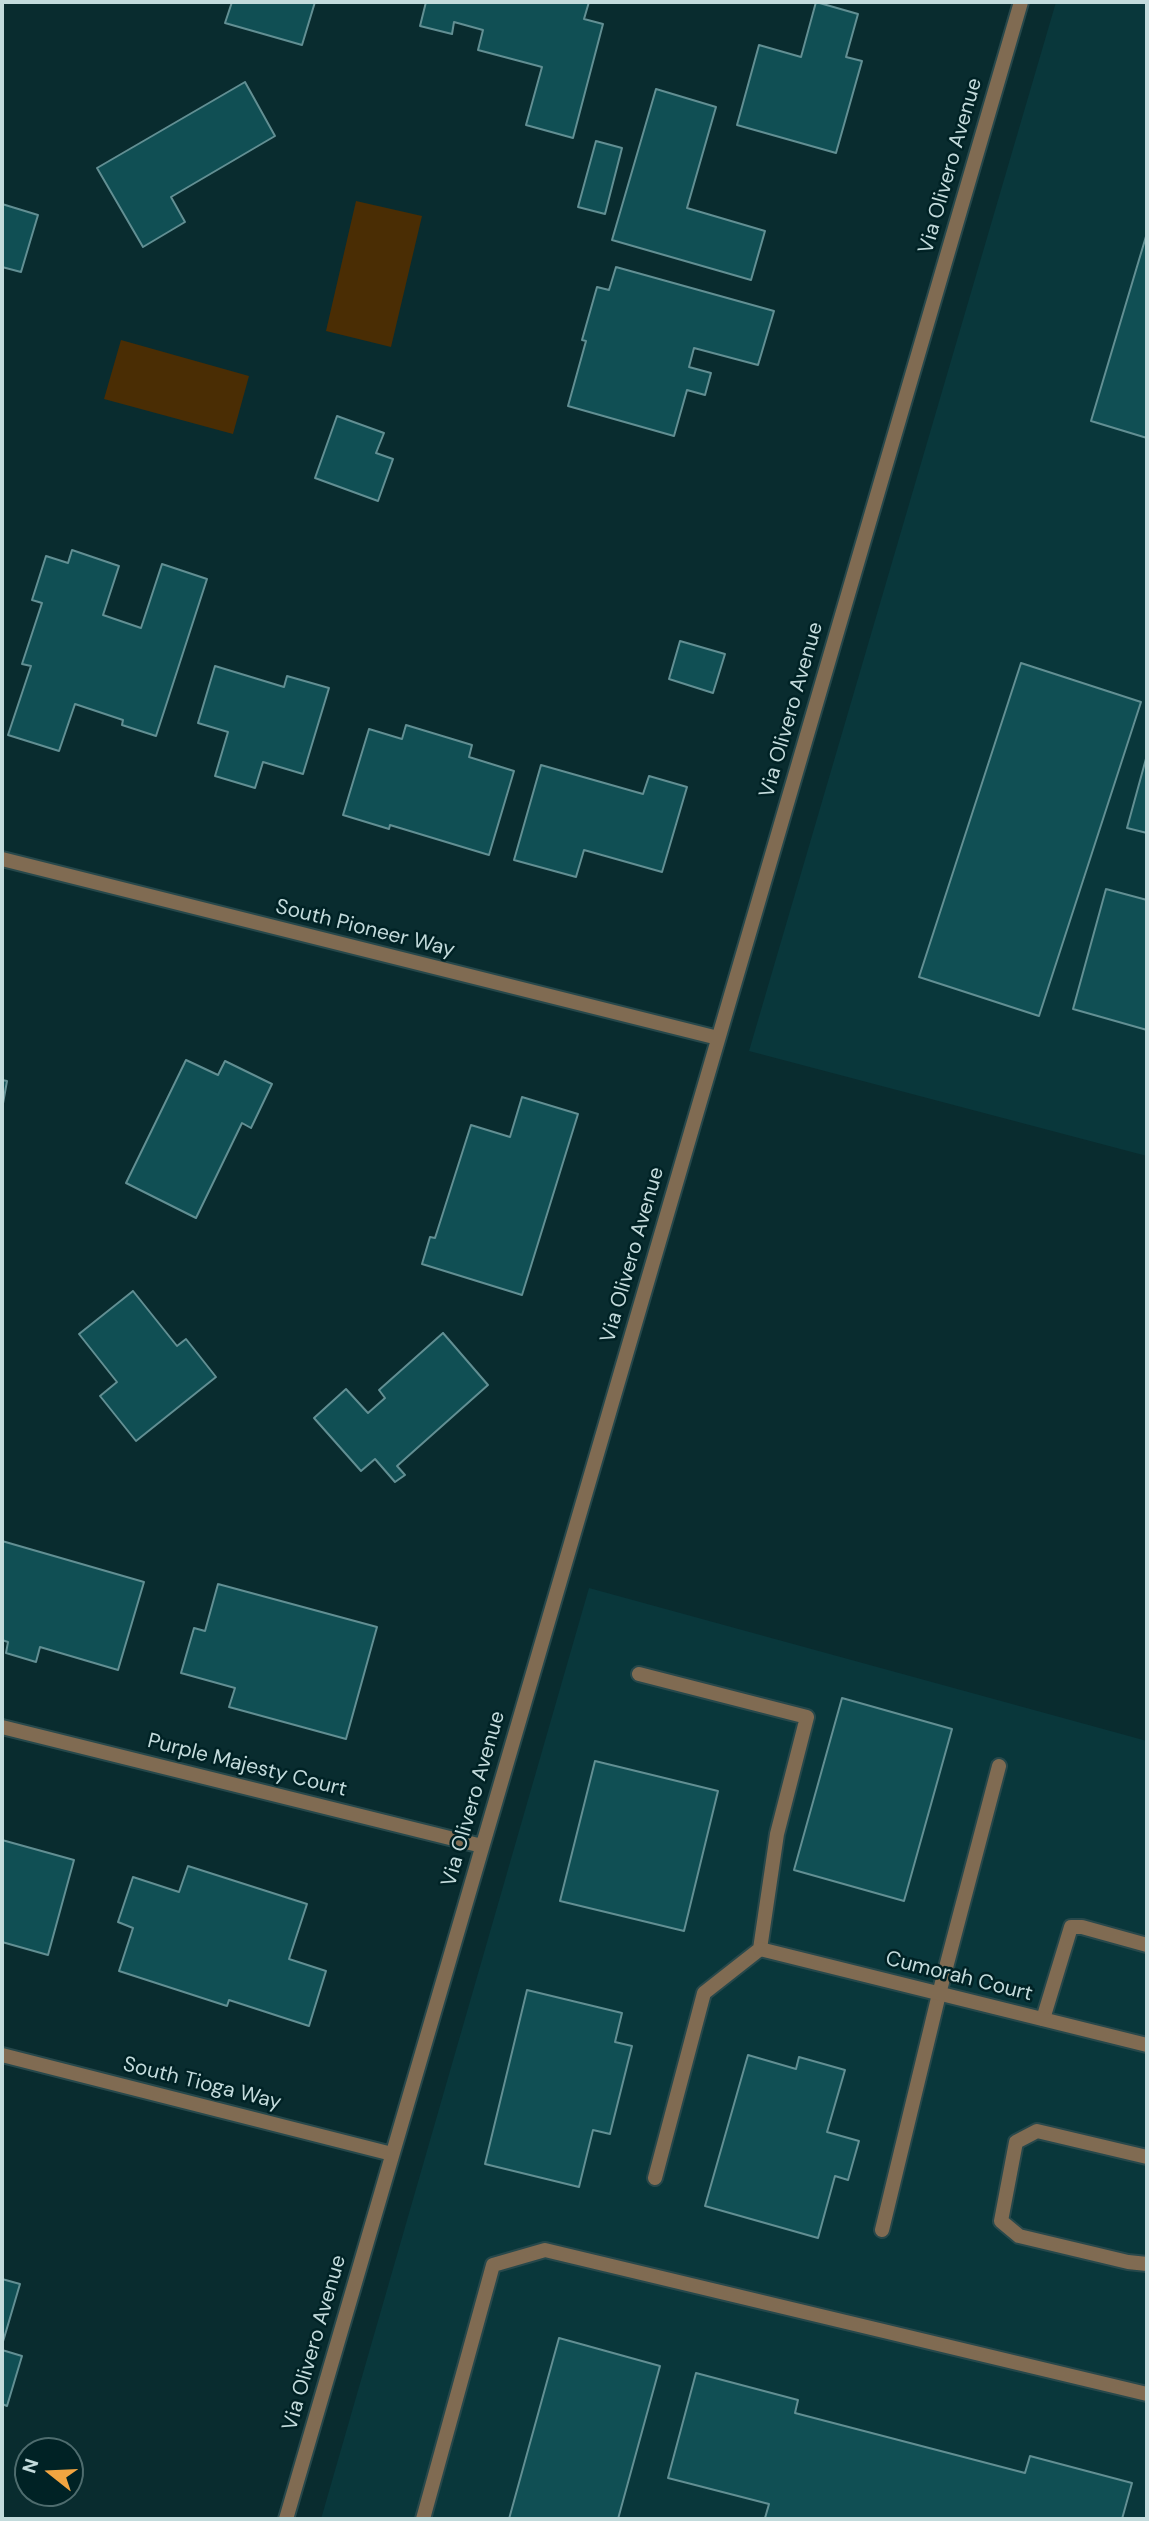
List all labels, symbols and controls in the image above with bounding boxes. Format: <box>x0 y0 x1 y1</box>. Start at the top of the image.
street label: Via Olivero Avenue <box>914 75 988 257</box>
street label: Via Olivero Avenue <box>755 619 829 801</box>
street label: South Pioneer Way <box>273 895 457 963</box>
street label: Via Olivero Avenue <box>596 1164 670 1346</box>
street label: Via Olivero Avenue <box>437 1708 511 1890</box>
street label: Purple Majesty Court <box>145 1729 349 1803</box>
street label: Cumorah Court <box>883 1947 1035 2007</box>
street label: South Tioga Way <box>120 2052 284 2116</box>
street label: Via Olivero Avenue <box>278 2252 352 2434</box>
north arrow <box>14 2437 84 2507</box>
text: N <box>16 2456 44 2476</box>

